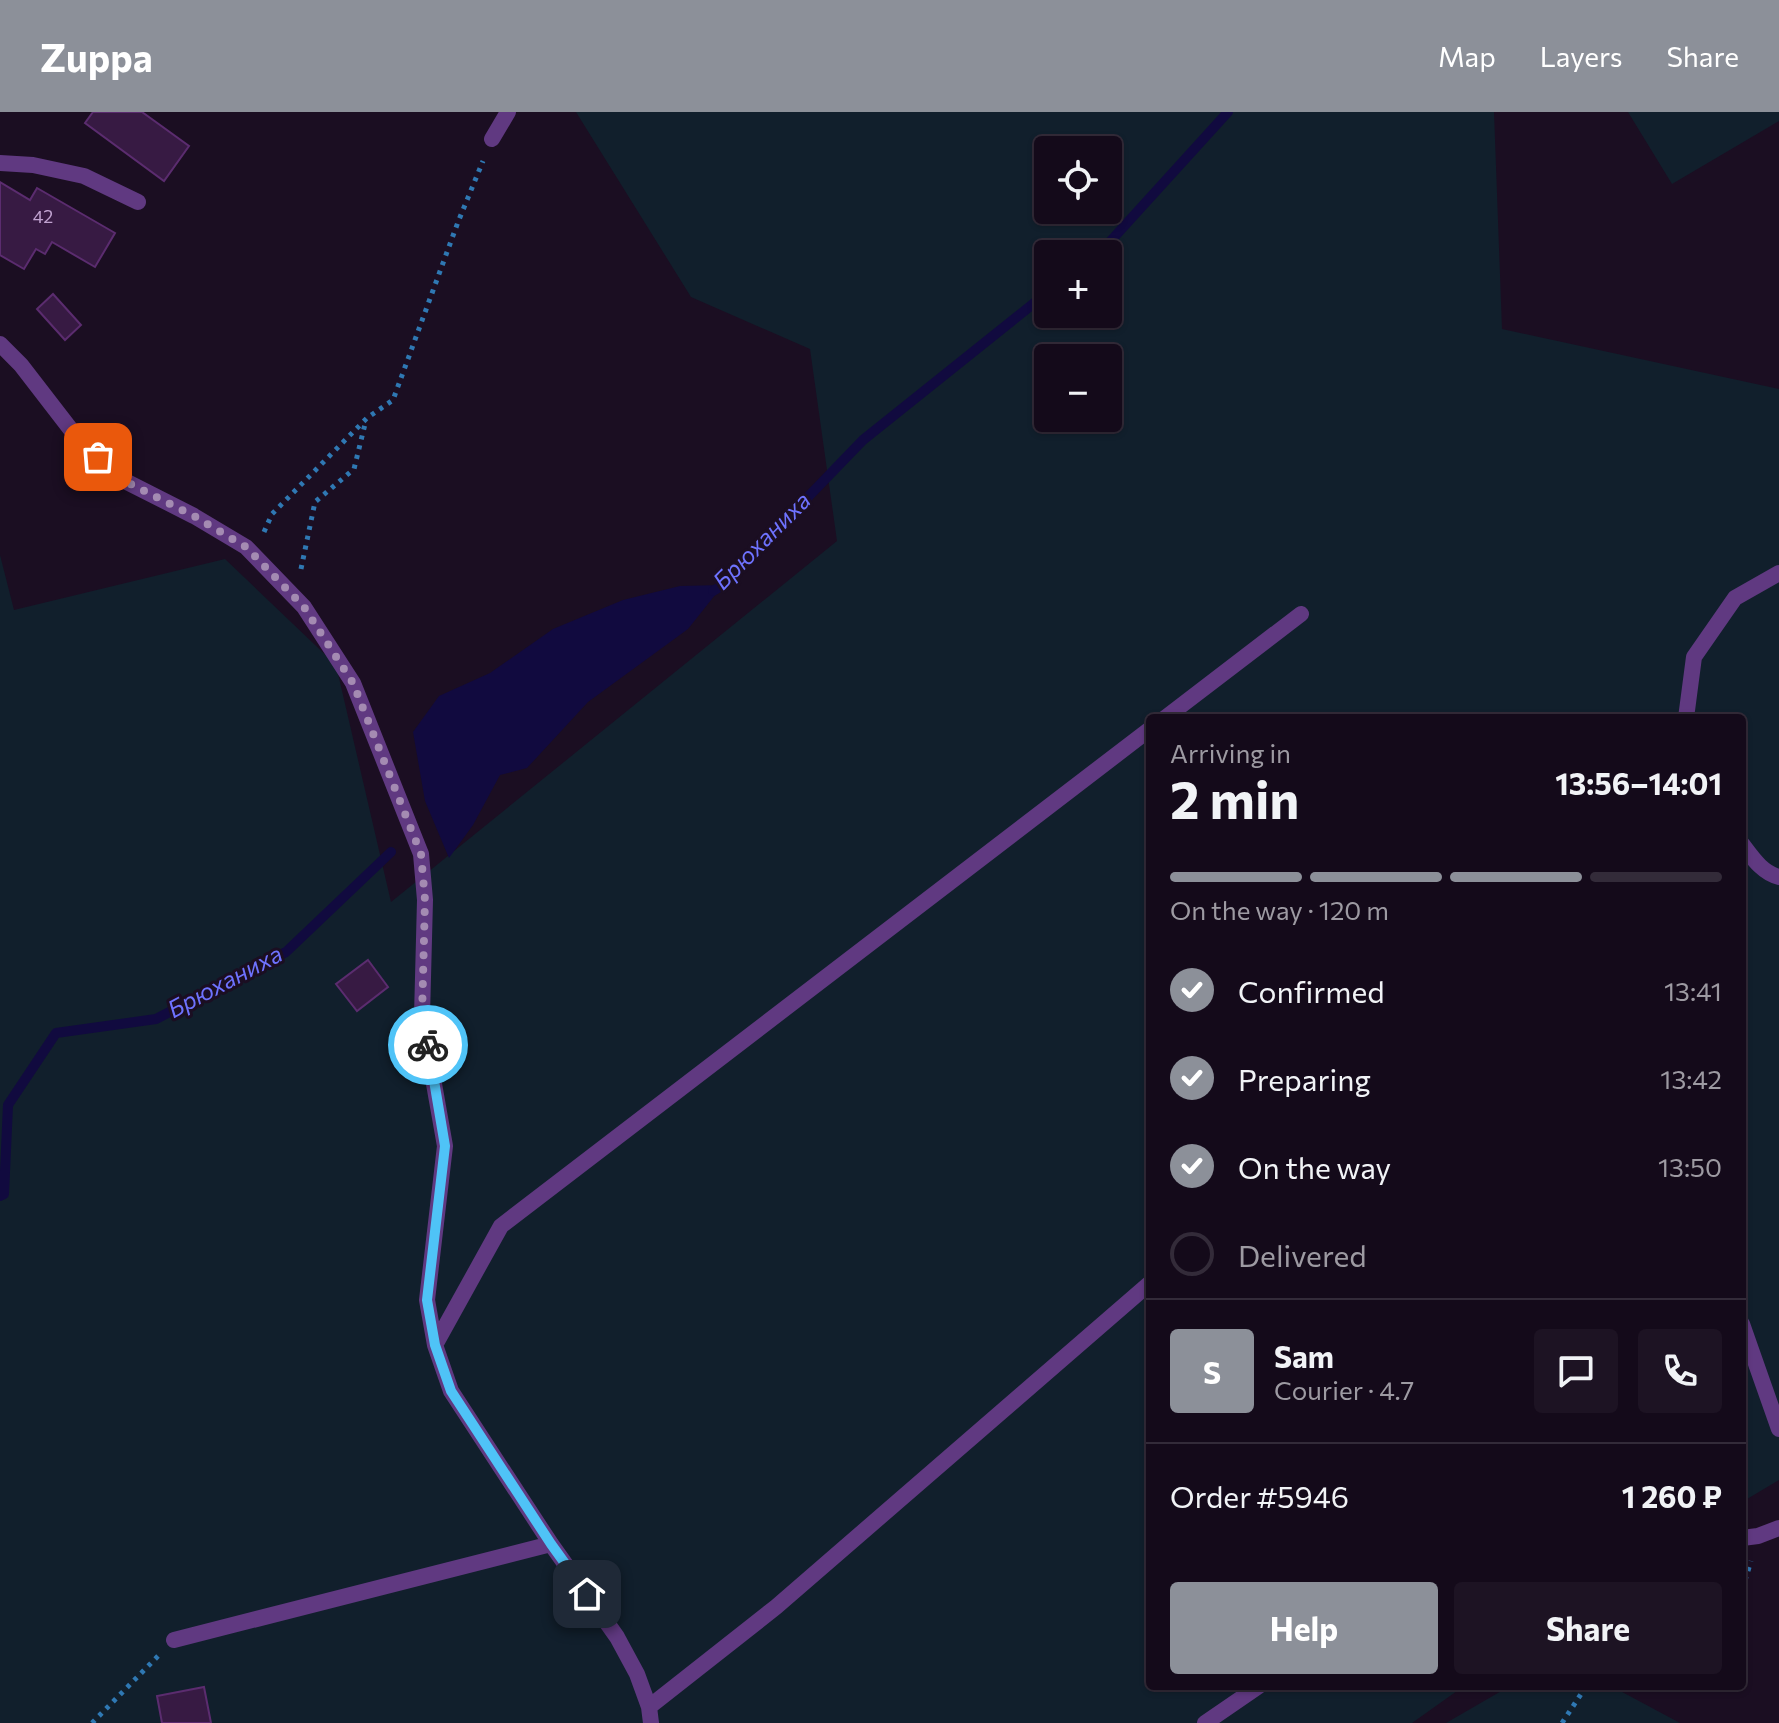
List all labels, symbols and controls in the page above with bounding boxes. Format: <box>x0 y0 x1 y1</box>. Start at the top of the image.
text: Zuppa <box>40 33 153 80</box>
text: Map <box>1438 39 1496 73</box>
text: Layers <box>1540 39 1622 73</box>
text: Share <box>1666 39 1739 73</box>
map controls <box>1034 136 1122 432</box>
button: locate <box>1034 136 1122 224</box>
house number: 42 <box>33 205 53 227</box>
button: + <box>1034 240 1122 328</box>
button: − <box>1034 344 1122 432</box>
pin <box>64 423 132 491</box>
icon: bag <box>76 435 120 479</box>
water label: Брюханиха <box>706 485 816 595</box>
text: Arriving in <box>1170 737 1291 768</box>
text: 13:56–14:01 <box>1555 764 1722 801</box>
text: 2 min <box>1170 766 1299 830</box>
text: On the way · 120 m <box>1170 894 1389 925</box>
water label: Брюханиха <box>162 938 287 1023</box>
icon: check <box>1170 968 1214 1012</box>
text: Confirmed <box>1238 972 1385 1009</box>
text: 13:41 <box>1664 975 1722 1006</box>
courier <box>388 1005 468 1085</box>
icon: bike <box>406 1023 450 1067</box>
icon: check <box>1170 1056 1214 1100</box>
text: Preparing <box>1238 1060 1371 1097</box>
text: 13:42 <box>1660 1063 1722 1094</box>
icon: check <box>1170 1144 1214 1188</box>
text: On the way <box>1238 1148 1391 1185</box>
text: 13:50 <box>1658 1151 1722 1182</box>
text: Delivered <box>1238 1236 1367 1273</box>
button: chat <box>1534 1329 1618 1413</box>
button: phone <box>1638 1329 1722 1413</box>
text: Sam <box>1274 1337 1334 1374</box>
text: S <box>1203 1353 1221 1390</box>
text: Courier · 4.7 <box>1274 1374 1414 1405</box>
text: Order #5946 <box>1170 1477 1349 1514</box>
text: 1 260 ₽ <box>1622 1477 1722 1514</box>
pin <box>553 1560 621 1628</box>
icon: home <box>565 1572 609 1616</box>
button: Help <box>1170 1582 1438 1674</box>
button: Share <box>1454 1582 1722 1674</box>

